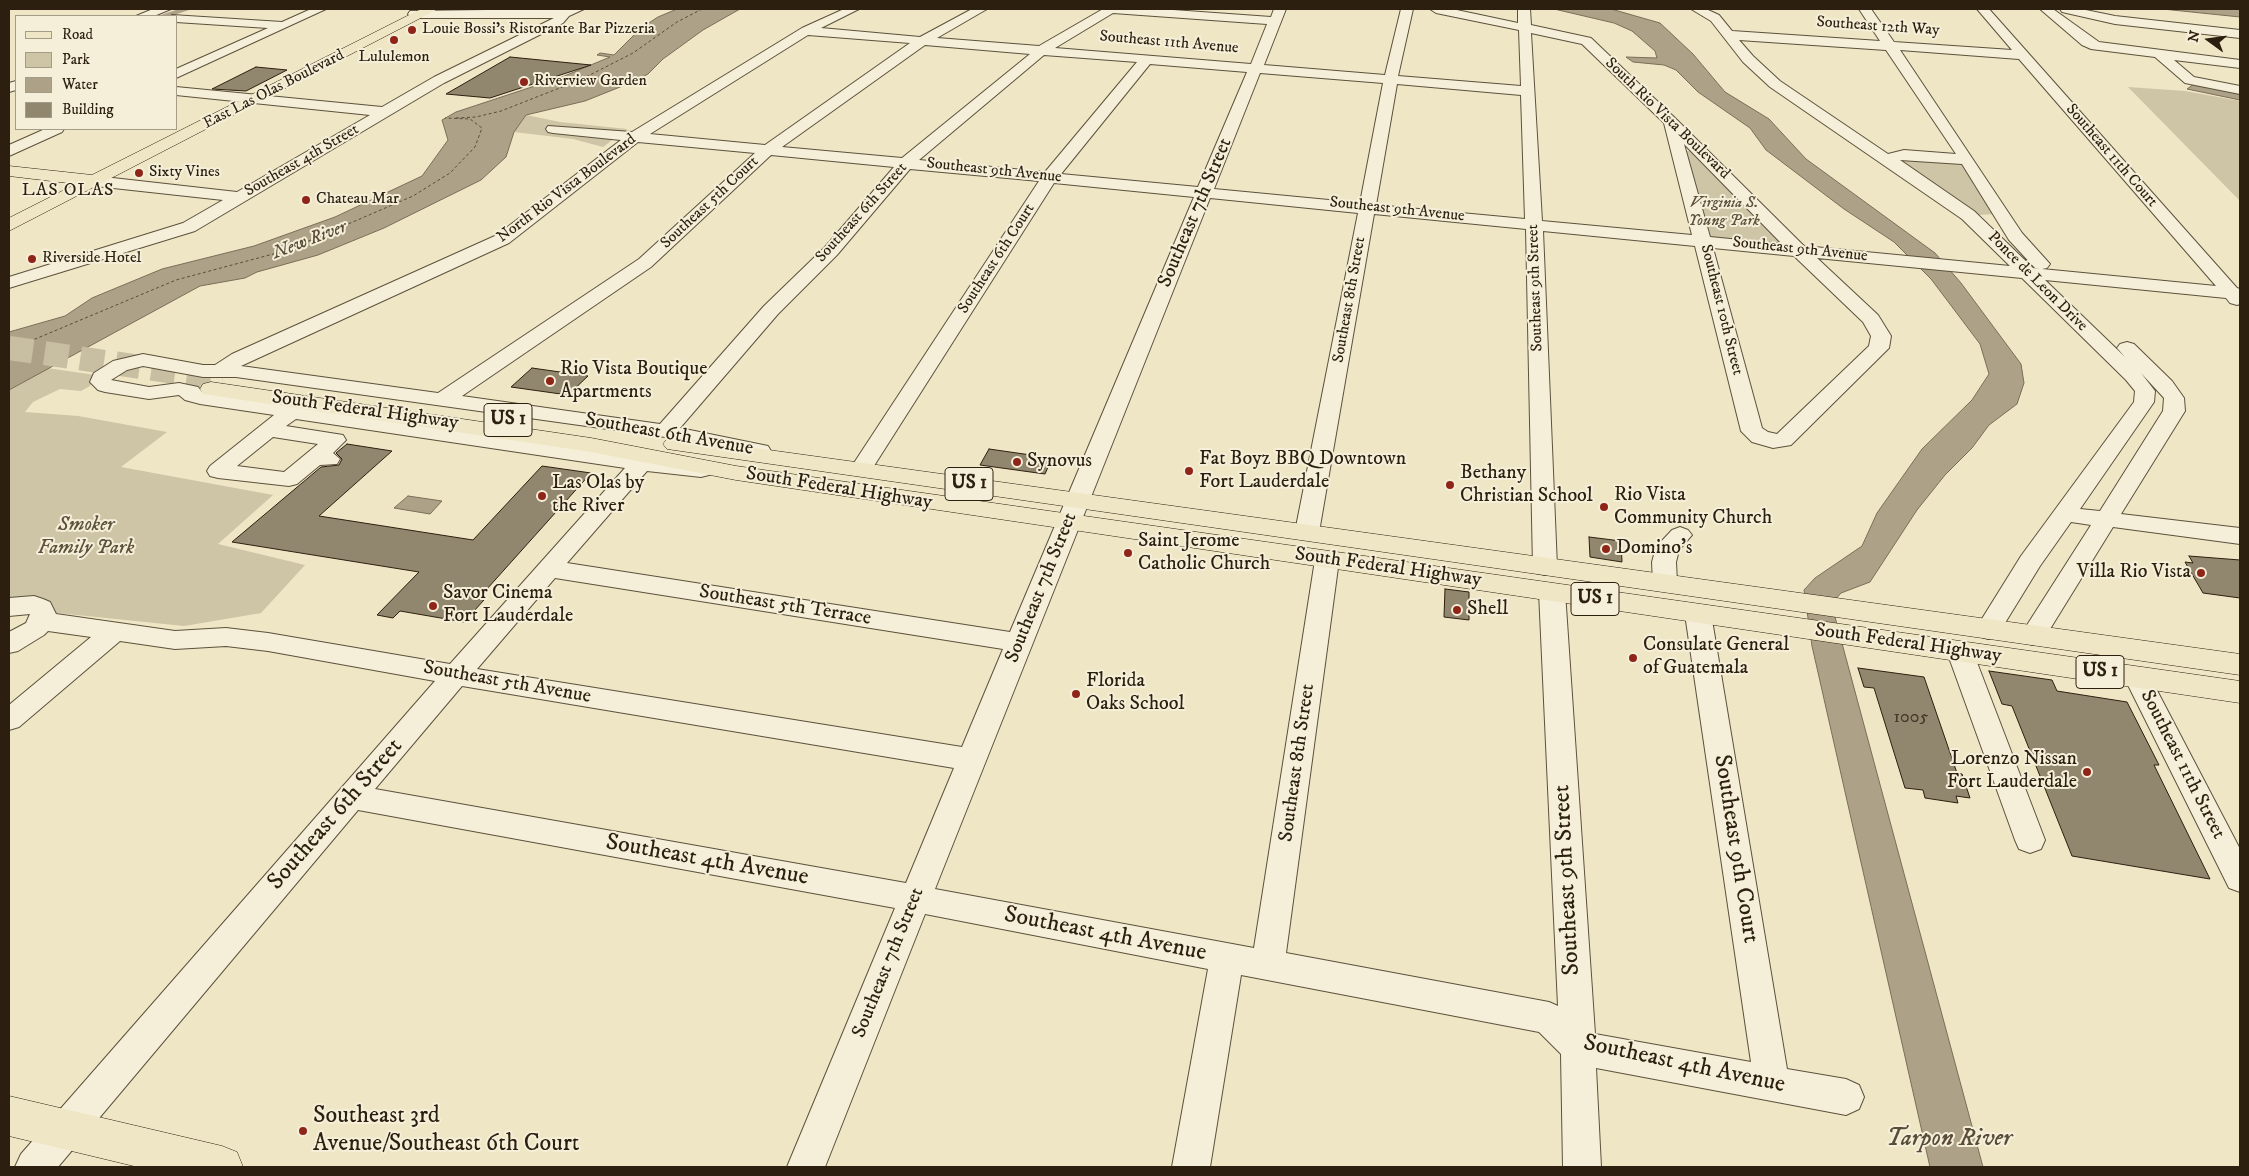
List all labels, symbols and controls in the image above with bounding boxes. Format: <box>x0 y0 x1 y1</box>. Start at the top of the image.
street label: Southeast 12th Way <box>1816 13 1940 41</box>
legend <box>15 15 178 130</box>
north arrow <box>2184 15 2234 65</box>
place label: Louie Bossi's Ristorante Bar Pizzeria <box>422 20 655 40</box>
marker: Louie Bossi's Ristorante Bar Pizzeria <box>406 24 418 36</box>
text: Road <box>62 25 93 44</box>
street label: Southeast 11th Avenue <box>1099 27 1239 59</box>
text: N <box>2184 29 2205 44</box>
marker: Lululemon <box>388 34 400 46</box>
street label: East Las Olas Boulevard <box>200 46 348 134</box>
place label: Lululemon <box>358 48 430 68</box>
text: Park <box>62 50 90 69</box>
street label: South Rio Vista Boulevard <box>1600 54 1734 184</box>
place label: Riverview Garden <box>534 72 647 92</box>
text: Water <box>62 75 98 94</box>
marker: Riverview Garden <box>518 76 530 88</box>
text: Building <box>62 100 114 119</box>
street label: Southeast 11th Court <box>2061 100 2161 212</box>
street label: Southeast 4th Street <box>241 121 363 201</box>
street label: North Rio Vista Boulevard <box>494 130 640 248</box>
street label: Southeast 7th Street <box>1154 135 1238 291</box>
street label: Southeast 5th Court <box>657 153 763 253</box>
street label: Southeast 9th Avenue <box>925 154 1063 188</box>
street label: Southeast 6th Street <box>812 159 912 267</box>
place label: Sixty Vines <box>149 163 220 183</box>
marker: Sixty Vines <box>133 167 145 179</box>
district label: LAS OLAS <box>21 180 115 202</box>
place label: Chateau Mar <box>316 190 399 210</box>
street label: Southeast 9th Avenue <box>1328 193 1466 227</box>
marker: Chateau Mar <box>300 194 312 206</box>
park label: Virginia S. Young Park <box>1688 194 1760 232</box>
street label: Southeast 6th Court <box>954 200 1040 318</box>
water label: New River <box>270 217 350 265</box>
street label: Southeast 9th Street <box>1524 224 1548 352</box>
street label: Ponce de Leon Drive <box>1983 228 2091 336</box>
street label: Southeast 9th Avenue <box>1731 233 1869 267</box>
street label: Southeast 8th Street <box>1329 236 1371 364</box>
street label: Southeast 10th Street <box>1695 243 1747 377</box>
place label: Riverside Hotel <box>42 249 141 269</box>
marker: Riverside Hotel <box>26 253 38 265</box>
place label: Rio Vista Boutique Apartments <box>560 358 707 405</box>
marker: Rio Vista Boutique Apartments <box>544 375 556 387</box>
street label: South Federal Highway <box>270 386 460 436</box>
road number: US 1 <box>484 404 532 436</box>
street label: Southeast 6th Avenue <box>583 408 755 462</box>
place label: Fat Boyz BBQ Downtown Fort Lauderdale <box>1199 448 1406 495</box>
place label: Synovus <box>1027 450 1092 474</box>
marker: Synovus <box>1011 456 1023 468</box>
street label: South Federal Highway <box>744 462 934 516</box>
place label: Bethany Christian School <box>1460 462 1593 509</box>
marker: Fat Boyz BBQ Downtown Fort Lauderdale <box>1183 465 1195 477</box>
road number: US 1 <box>945 468 993 500</box>
place label: Las Olas by the River <box>552 472 644 519</box>
marker: Bethany Christian School <box>1444 479 1456 491</box>
place label: Rio Vista Community Church <box>1614 484 1772 531</box>
marker: Las Olas by the River <box>536 490 548 502</box>
marker: Rio Vista Community Church <box>1598 501 1610 513</box>
street label: Southeast 7th Street <box>1001 509 1083 667</box>
park label: Smoker Family Park <box>38 514 134 561</box>
place label: Saint Jerome Catholic Church <box>1138 530 1270 577</box>
place label: Domino's <box>1616 537 1692 561</box>
street label: South Federal Highway <box>1293 543 1483 593</box>
marker: Domino's <box>1600 543 1612 555</box>
marker: Saint Jerome Catholic Church <box>1122 547 1134 559</box>
place label: Villa Rio Vista <box>2077 561 2191 585</box>
marker: Villa Rio Vista <box>2195 567 2207 579</box>
street label: Southeast 5th Terrace <box>697 581 873 631</box>
place label: Savor Cinema Fort Lauderdale <box>443 582 573 629</box>
road number: US 1 <box>1571 582 1619 616</box>
place label: Shell <box>1467 598 1508 622</box>
marker: Savor Cinema Fort Lauderdale <box>427 600 439 612</box>
marker: Shell <box>1451 604 1463 616</box>
street label: South Federal Highway <box>1813 619 2003 669</box>
place label: Consulate General of Guatemala <box>1643 634 1789 681</box>
marker: Consulate General of Guatemala <box>1627 652 1639 664</box>
street label: Southeast 5th Avenue <box>421 656 593 710</box>
road number: US 1 <box>2076 656 2124 689</box>
place label: Florida Oaks School <box>1086 670 1184 717</box>
street label: Southeast 8th Street <box>1275 682 1321 844</box>
street label: Southeast 11th Street <box>2134 686 2230 844</box>
marker: Florida Oaks School <box>1070 688 1082 700</box>
house number: 1005 <box>1894 707 1928 729</box>
street label: Southeast 6th Street <box>262 733 410 897</box>
place label: Lorenzo Nissan Fort Lauderdale <box>1947 748 2077 795</box>
street label: Southeast 9th Court <box>1706 753 1764 945</box>
marker: Lorenzo Nissan Fort Lauderdale <box>2081 766 2093 778</box>
street label: Southeast 9th Street <box>1549 784 1587 976</box>
street label: Southeast 4th Avenue <box>603 829 811 893</box>
street label: Southeast 7th Street <box>848 884 930 1042</box>
street label: Southeast 4th Avenue <box>1001 901 1209 969</box>
street label: Southeast 4th Avenue <box>1581 1030 1787 1100</box>
place label: Southeast 3rd Avenue/Southeast 6th Court <box>313 1103 579 1159</box>
marker: Southeast 3rd Avenue/Southeast 6th Court <box>297 1125 309 1137</box>
water label: Tarpon River <box>1886 1125 2012 1155</box>

